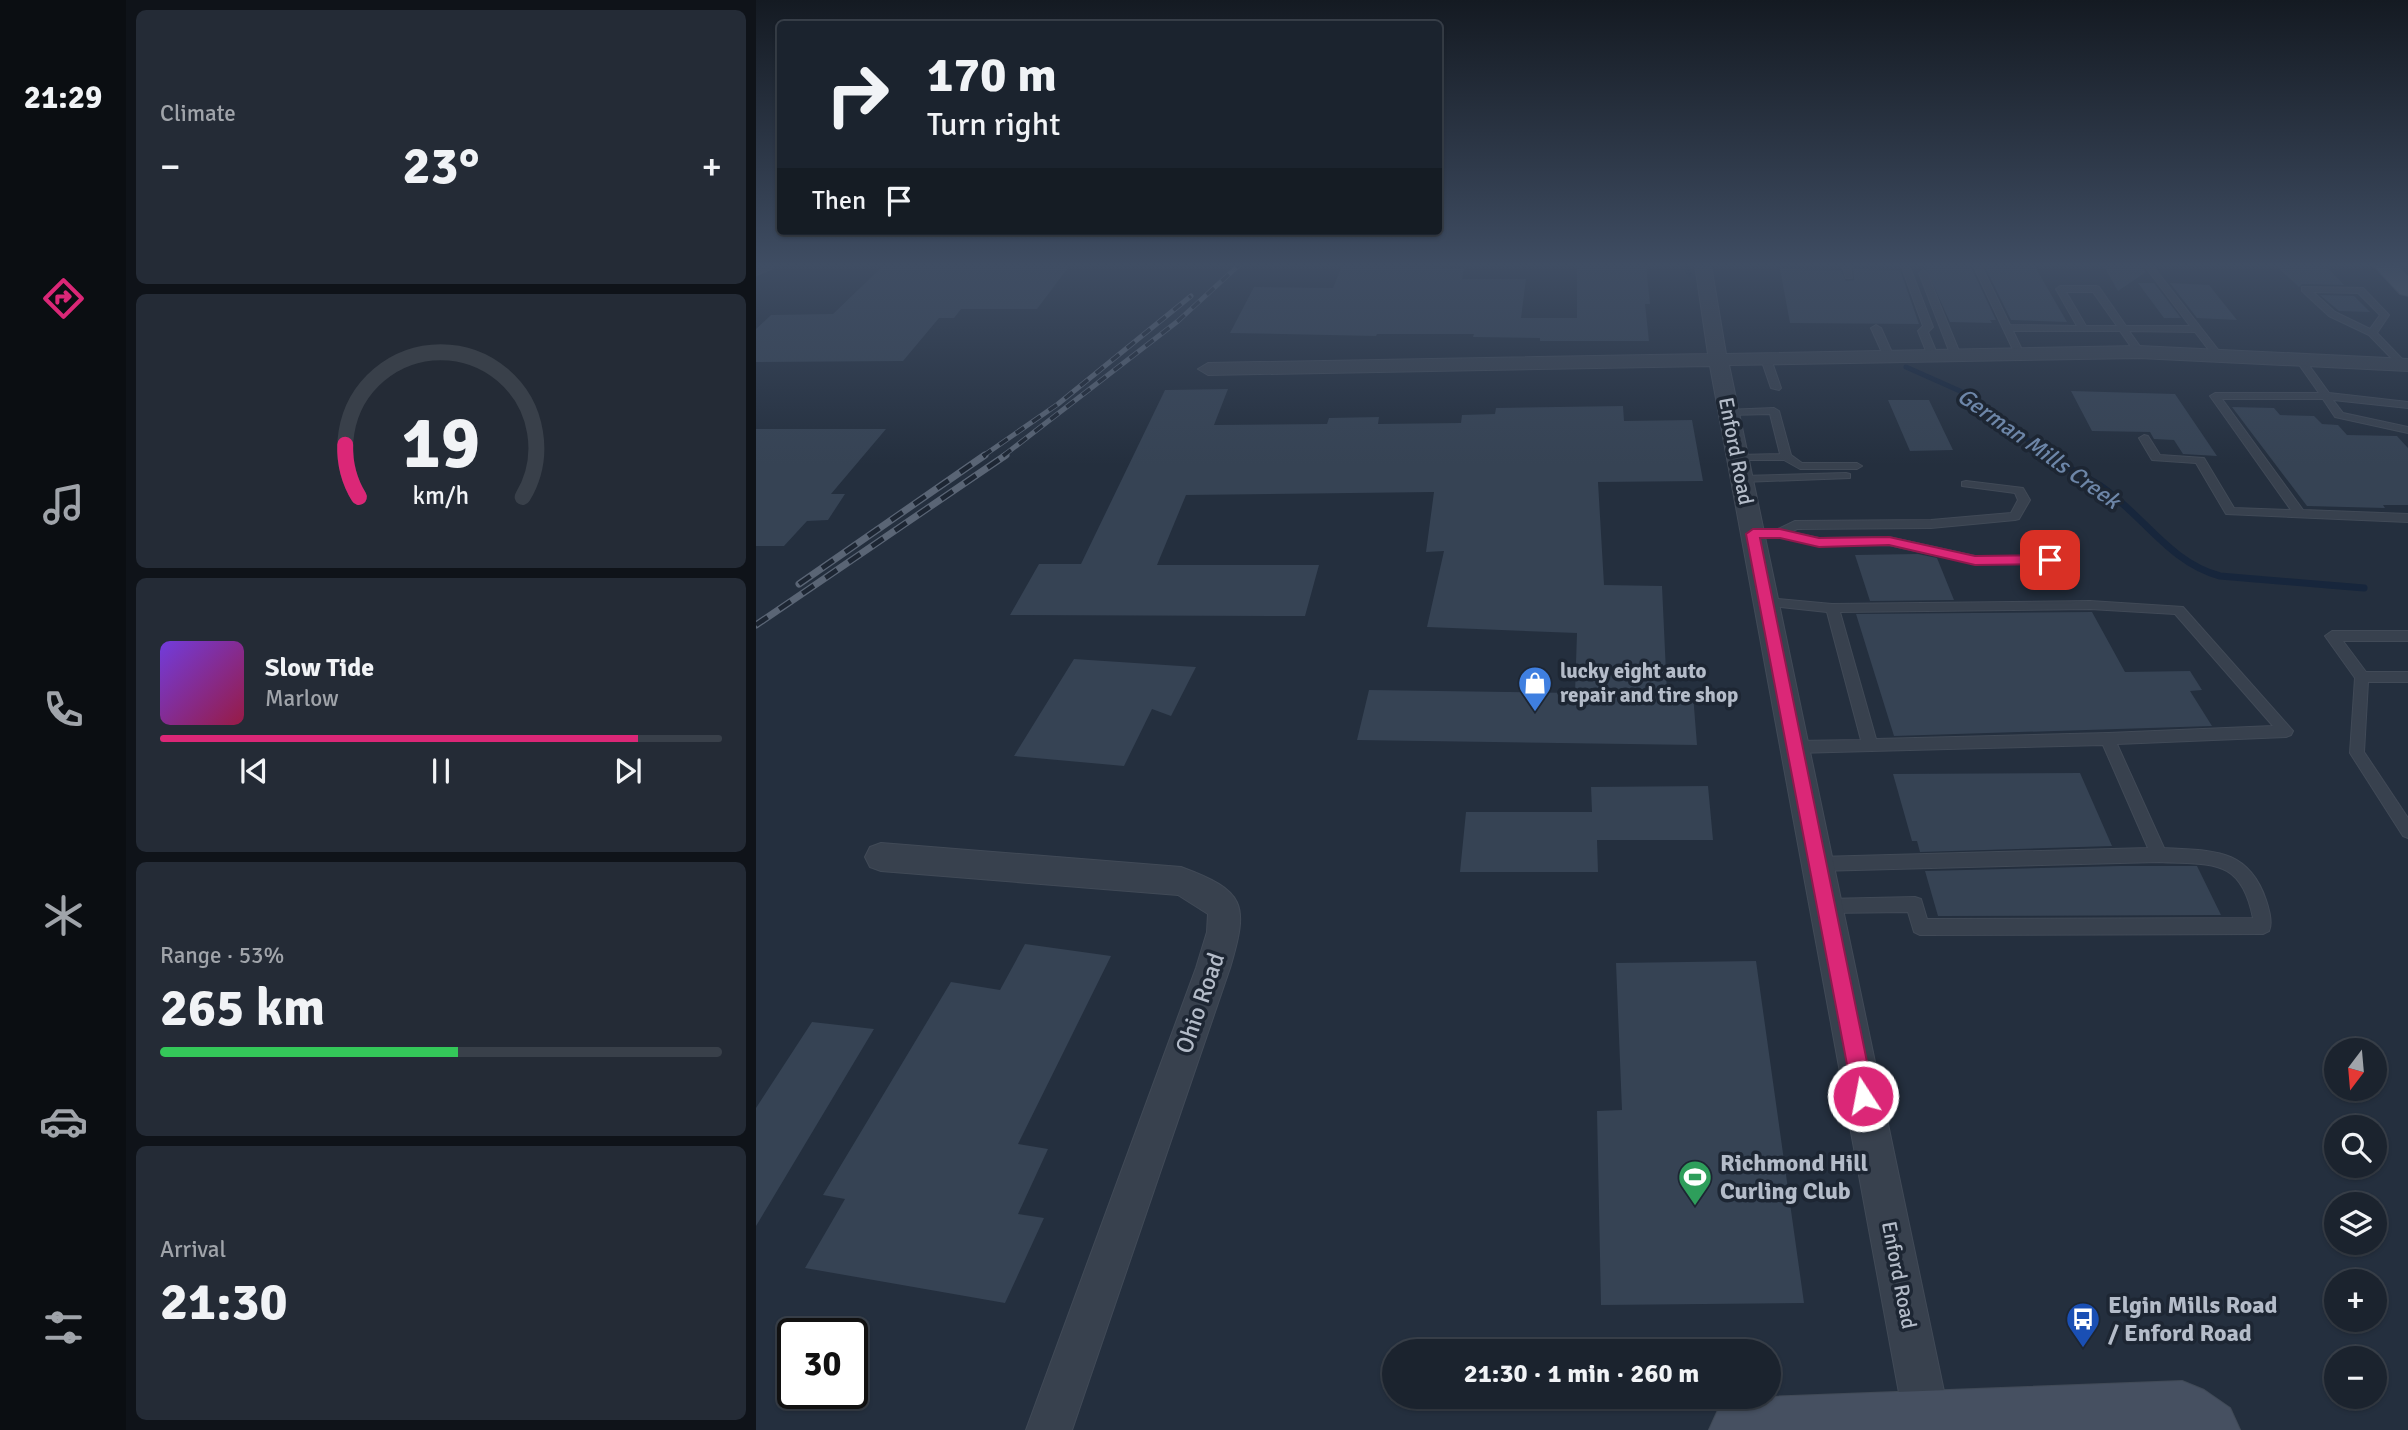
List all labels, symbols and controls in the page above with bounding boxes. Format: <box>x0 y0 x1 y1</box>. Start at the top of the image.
text: 170 m <box>927 45 1057 105</box>
icon: right <box>812 49 903 140</box>
text: 21:29 <box>24 78 102 117</box>
text: Climate <box>160 99 236 128</box>
text: Turn right <box>927 105 1060 144</box>
text: 23° <box>403 134 479 198</box>
text: − <box>160 143 181 190</box>
text: + <box>701 143 722 190</box>
icon: arrive <box>880 182 918 220</box>
text: Then <box>812 185 866 217</box>
icon: directions <box>39 274 88 323</box>
water label: German Mills Creek <box>1952 381 2128 517</box>
street label: Enford Road <box>1713 395 1759 507</box>
text: 19 <box>402 399 480 488</box>
icon: music <box>39 480 88 529</box>
text: km/h <box>413 480 469 511</box>
pin <box>2020 530 2080 590</box>
icon: arrive <box>2031 541 2069 579</box>
text: Slow Tide <box>265 652 374 684</box>
place label: lucky eight auto repair and tire shop <box>1560 658 1738 708</box>
shop icon: lucky eight auto repair and tire shop <box>1516 664 1554 713</box>
text: Marlow <box>265 684 339 713</box>
icon: phone <box>39 685 88 734</box>
icon: previous <box>235 752 273 790</box>
icon: pause <box>422 752 460 790</box>
icon: next <box>609 752 647 790</box>
icon: climate <box>39 891 88 940</box>
text: Range · 53% <box>160 941 284 970</box>
street label: Ohio Road <box>1169 949 1231 1057</box>
text: 265 km <box>160 976 325 1040</box>
north arrow <box>2324 1038 2387 1101</box>
map controls <box>2324 1038 2387 1409</box>
position arrow <box>1826 1059 1900 1133</box>
icon: car <box>39 1097 88 1146</box>
button: search <box>2324 1115 2387 1178</box>
place label: Richmond Hill Curling Club <box>1720 1148 1868 1206</box>
sports icon: Richmond Hill Curling Club <box>1676 1158 1714 1207</box>
button: layers <box>2324 1192 2387 1255</box>
street label: Enford Road <box>1876 1219 1922 1331</box>
text: Arrival <box>160 1235 226 1264</box>
button: + <box>2324 1269 2387 1332</box>
text: 21:30 <box>160 1270 288 1334</box>
place label: Elgin Mills Road / Enford Road <box>2108 1290 2278 1348</box>
bus stop icon: Elgin Mills Road / Enford Road <box>2064 1300 2102 1349</box>
icon: filters <box>39 1303 88 1352</box>
speed limit sign: 30 <box>777 1318 868 1409</box>
button: − <box>2324 1346 2387 1409</box>
text: 21:30 · 1 min · 260 m <box>1464 1358 1699 1390</box>

